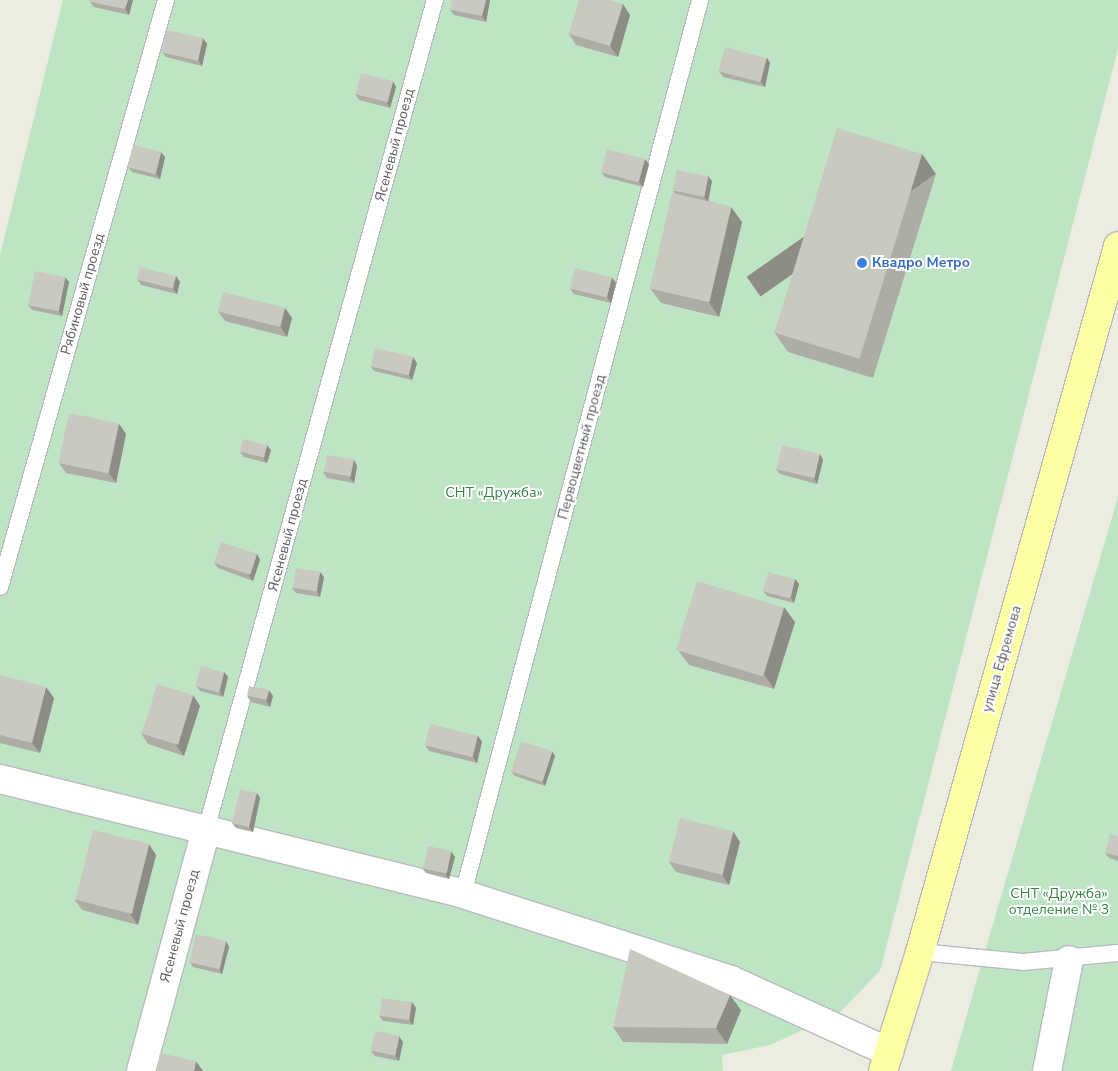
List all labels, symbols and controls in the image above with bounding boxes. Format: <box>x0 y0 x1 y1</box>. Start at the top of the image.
street label: Ясеневый проезд <box>372 87 418 203</box>
street label: Рябиновый проезд <box>58 231 108 357</box>
place label: Квадро Метро <box>872 255 970 271</box>
marker: Квадро Метро <box>856 257 868 269</box>
street label: Первоцветный проезд <box>555 373 609 521</box>
street label: Ясеневый проезд <box>265 477 311 593</box>
park label: СНТ «Дружба» <box>445 485 543 501</box>
street label: улица Ефремова <box>979 604 1025 714</box>
street label: Ясеневый проезд <box>157 868 203 984</box>
park label: СНТ «Дружба» отделение № 3 <box>1009 886 1109 919</box>

